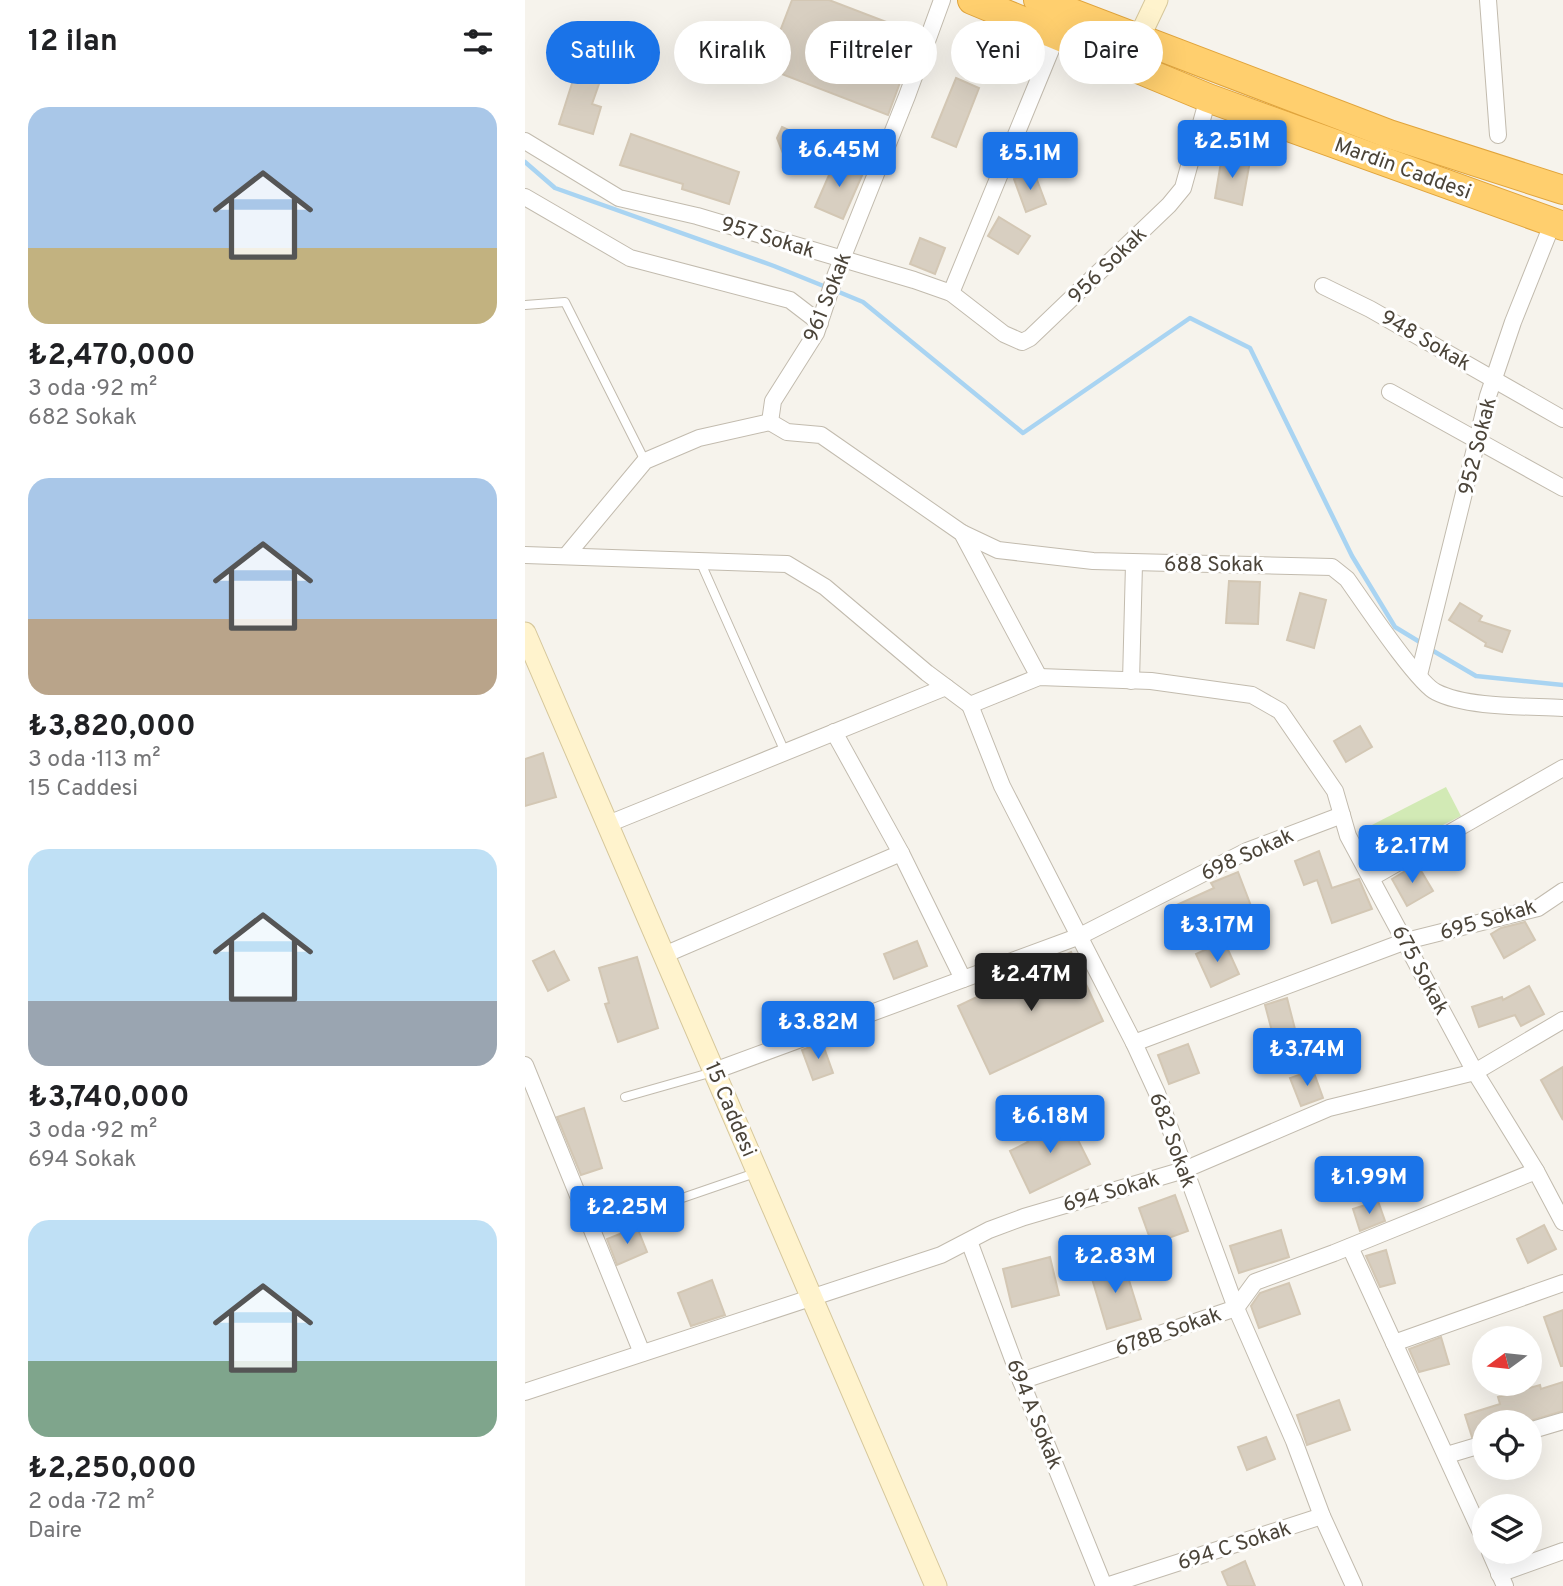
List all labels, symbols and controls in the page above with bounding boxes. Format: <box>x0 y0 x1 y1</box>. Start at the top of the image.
chip: Satılık <box>546 21 660 84</box>
chip: Kiralık <box>674 21 791 84</box>
chip: Filtreler <box>805 21 937 84</box>
chip: Yeni <box>951 21 1045 84</box>
chip: Daire <box>1059 21 1163 84</box>
icon: filters <box>459 23 497 61</box>
text: 12 ilan <box>28 24 118 61</box>
pin: ₺2.51M <box>1175 120 1289 180</box>
text: ₺2.51M <box>1194 128 1270 157</box>
pin: ₺6.45M <box>782 130 896 189</box>
pin: ₺5.1M <box>981 132 1079 192</box>
street label: Mardin Caddesi <box>1330 132 1475 207</box>
text: ₺6.45M <box>798 137 880 166</box>
text: ₺5.1M <box>999 140 1061 169</box>
icon: home <box>200 152 326 278</box>
street label: 957 Sokak <box>717 211 818 266</box>
street label: 956 Sokak <box>1063 222 1153 310</box>
street label: 961 Sokak <box>798 249 859 346</box>
street label: 948 Sokak <box>1375 305 1475 378</box>
text: ₺2,470,000 <box>28 338 196 375</box>
text: 3 oda · 92 m² <box>28 375 157 404</box>
street label: 952 Sokak <box>1453 395 1504 498</box>
text: 682 Sokak <box>28 404 137 433</box>
icon: home <box>200 523 326 649</box>
street label: 688 Sokak <box>1164 552 1264 579</box>
text: ₺3,820,000 <box>28 709 196 746</box>
text: 3 oda · 113 m² <box>28 746 161 775</box>
text: 15 Caddesi <box>28 775 138 804</box>
street label: 698 Sokak <box>1197 823 1298 888</box>
pin: ₺2.17M <box>1355 826 1469 885</box>
text: ₺2.17M <box>1375 833 1449 862</box>
icon: home <box>200 894 326 1020</box>
street label: 695 Sokak <box>1437 894 1540 947</box>
pin: ₺3.17M <box>1160 904 1274 964</box>
text: ₺3.17M <box>1180 912 1254 941</box>
street label: 675 Sokak <box>1385 921 1455 1020</box>
pin: ₺2.47M <box>974 954 1088 1013</box>
text: ₺2.47M <box>991 961 1071 990</box>
pin: ₺3.82M <box>761 1002 875 1061</box>
text: ₺3.82M <box>778 1009 858 1038</box>
pin: ₺3.74M <box>1250 1028 1364 1088</box>
text: ₺3.74M <box>1269 1036 1345 1065</box>
street label: 15 Caddesi <box>698 1058 762 1161</box>
text: ₺3,740,000 <box>28 1080 189 1117</box>
street label: 682 Sokak <box>1142 1089 1201 1192</box>
pin: ₺6.18M <box>993 1096 1107 1155</box>
text: ₺6.18M <box>1011 1103 1089 1132</box>
text: 3 oda · 92 m² <box>28 1117 157 1146</box>
text: 694 Sokak <box>28 1146 137 1175</box>
pin: ₺1.99M <box>1312 1156 1426 1216</box>
text: ₺1.99M <box>1331 1164 1407 1193</box>
street label: 694 Sokak <box>1060 1166 1163 1219</box>
pin: ₺2.25M <box>570 1186 684 1246</box>
text: ₺2.25M <box>586 1194 668 1223</box>
pin: ₺2.83M <box>1058 1236 1172 1295</box>
text: ₺2.83M <box>1074 1243 1156 1272</box>
icon: home <box>200 1265 326 1391</box>
street label: 678B Sokak <box>1112 1302 1225 1363</box>
north arrow <box>1472 1326 1542 1396</box>
map controls <box>1472 1326 1542 1564</box>
street label: 694 A Sokak <box>999 1355 1068 1474</box>
button: locate <box>1472 1410 1542 1480</box>
text: ₺2,250,000 <box>28 1451 197 1488</box>
text: 2 oda · 72 m² <box>28 1488 155 1517</box>
button: layers <box>1472 1494 1542 1564</box>
street label: 694 C Sokak <box>1174 1515 1295 1577</box>
text: Daire <box>28 1517 82 1546</box>

